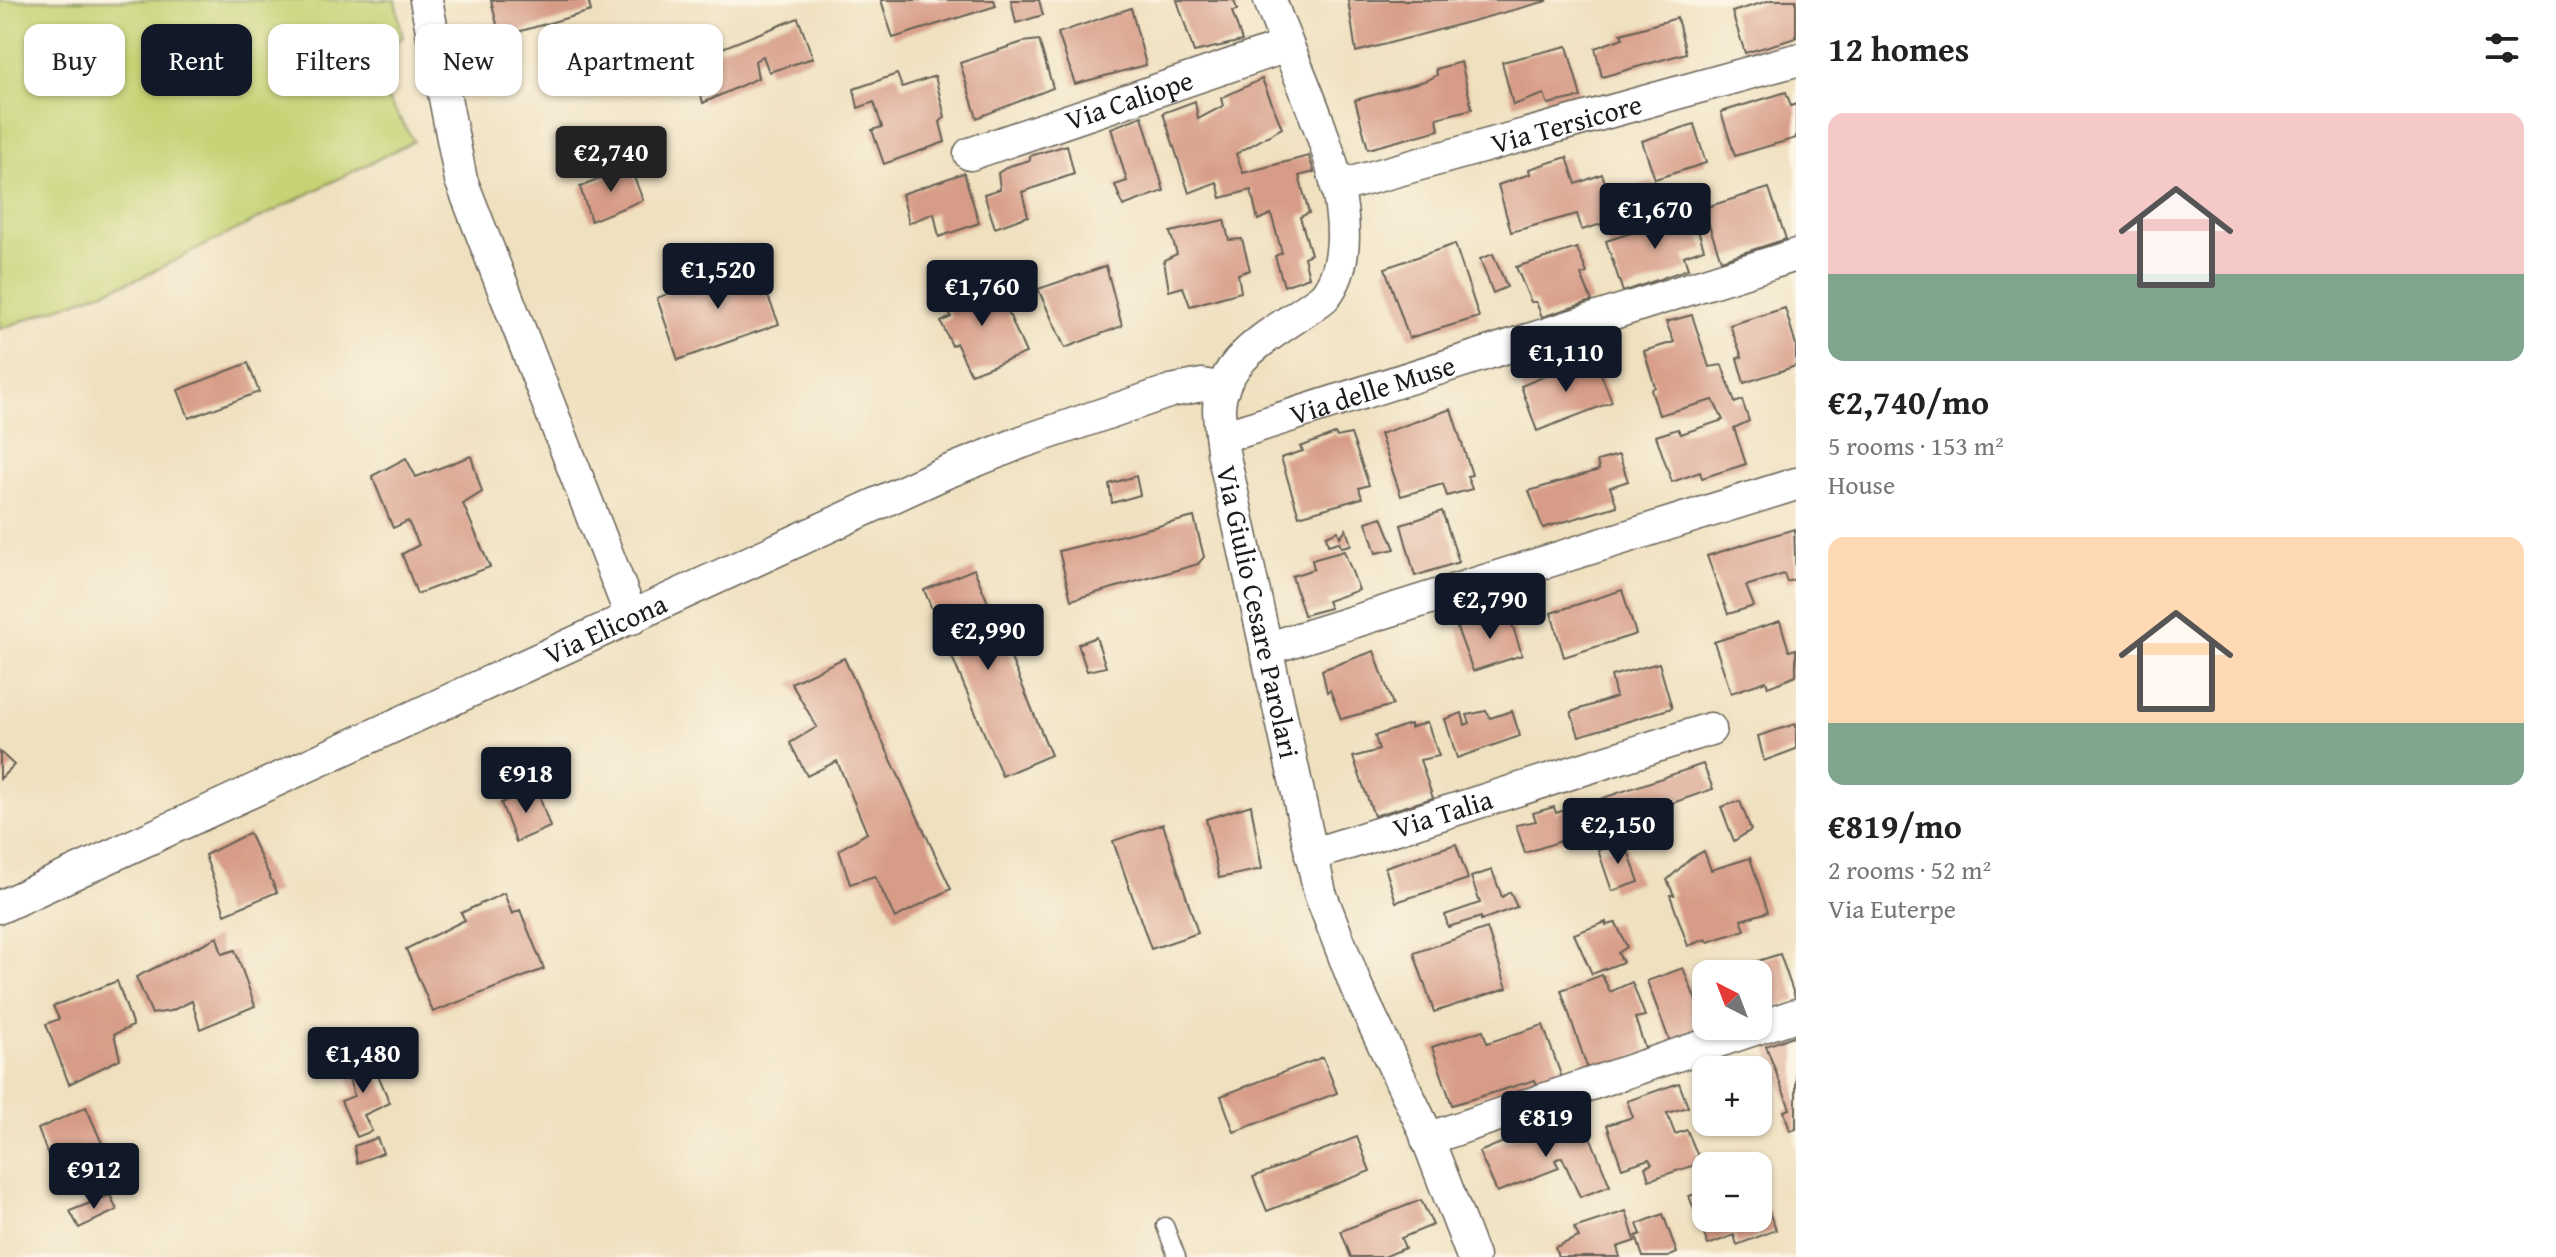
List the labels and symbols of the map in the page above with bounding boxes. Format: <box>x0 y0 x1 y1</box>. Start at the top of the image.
street label: Via Caliope <box>1060 59 1198 140</box>
street label: Via Tersicore <box>1486 83 1646 163</box>
pin: €2,740 <box>546 126 676 194</box>
pin: €1,670 <box>1590 183 1720 251</box>
pin: €1,520 <box>653 243 783 311</box>
pin: €1,760 <box>917 260 1047 328</box>
pin: €1,110 <box>1501 326 1631 394</box>
street label: Via delle Muse <box>1284 344 1460 435</box>
street label: Via Giulio Cesare Parolari <box>1207 461 1311 762</box>
pin: €2,790 <box>1425 573 1555 641</box>
street label: Via Elicona <box>537 582 674 674</box>
pin: €2,990 <box>923 604 1053 672</box>
pin: €918 <box>479 747 573 815</box>
street label: Via Talia <box>1387 778 1498 848</box>
pin: €2,150 <box>1553 798 1683 866</box>
north arrow <box>1692 960 1772 1040</box>
pin: €1,480 <box>298 1027 428 1095</box>
pin: €819 <box>1499 1091 1593 1159</box>
pin: €912 <box>47 1143 141 1211</box>

